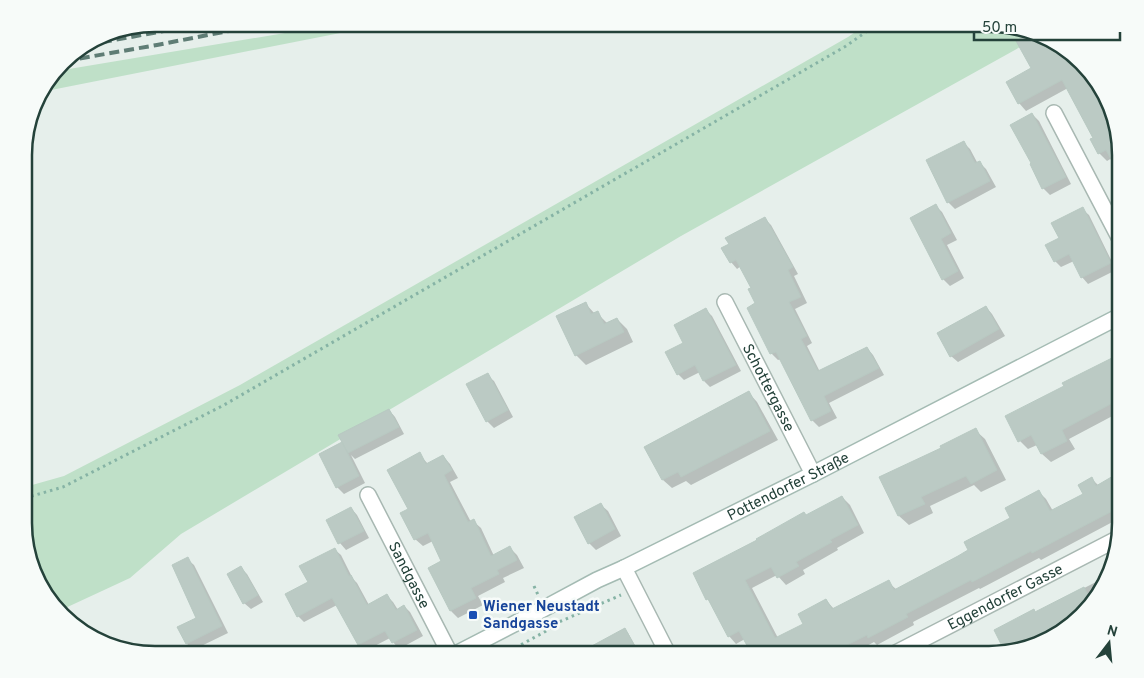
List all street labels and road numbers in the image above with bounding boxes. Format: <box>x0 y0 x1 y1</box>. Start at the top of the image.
street label: Schottergasse <box>737 341 798 435</box>
street label: Pottendorfer Straße <box>724 449 853 526</box>
street label: Sandgasse <box>383 539 433 612</box>
street label: Eggendorfer Gasse <box>945 560 1067 636</box>

